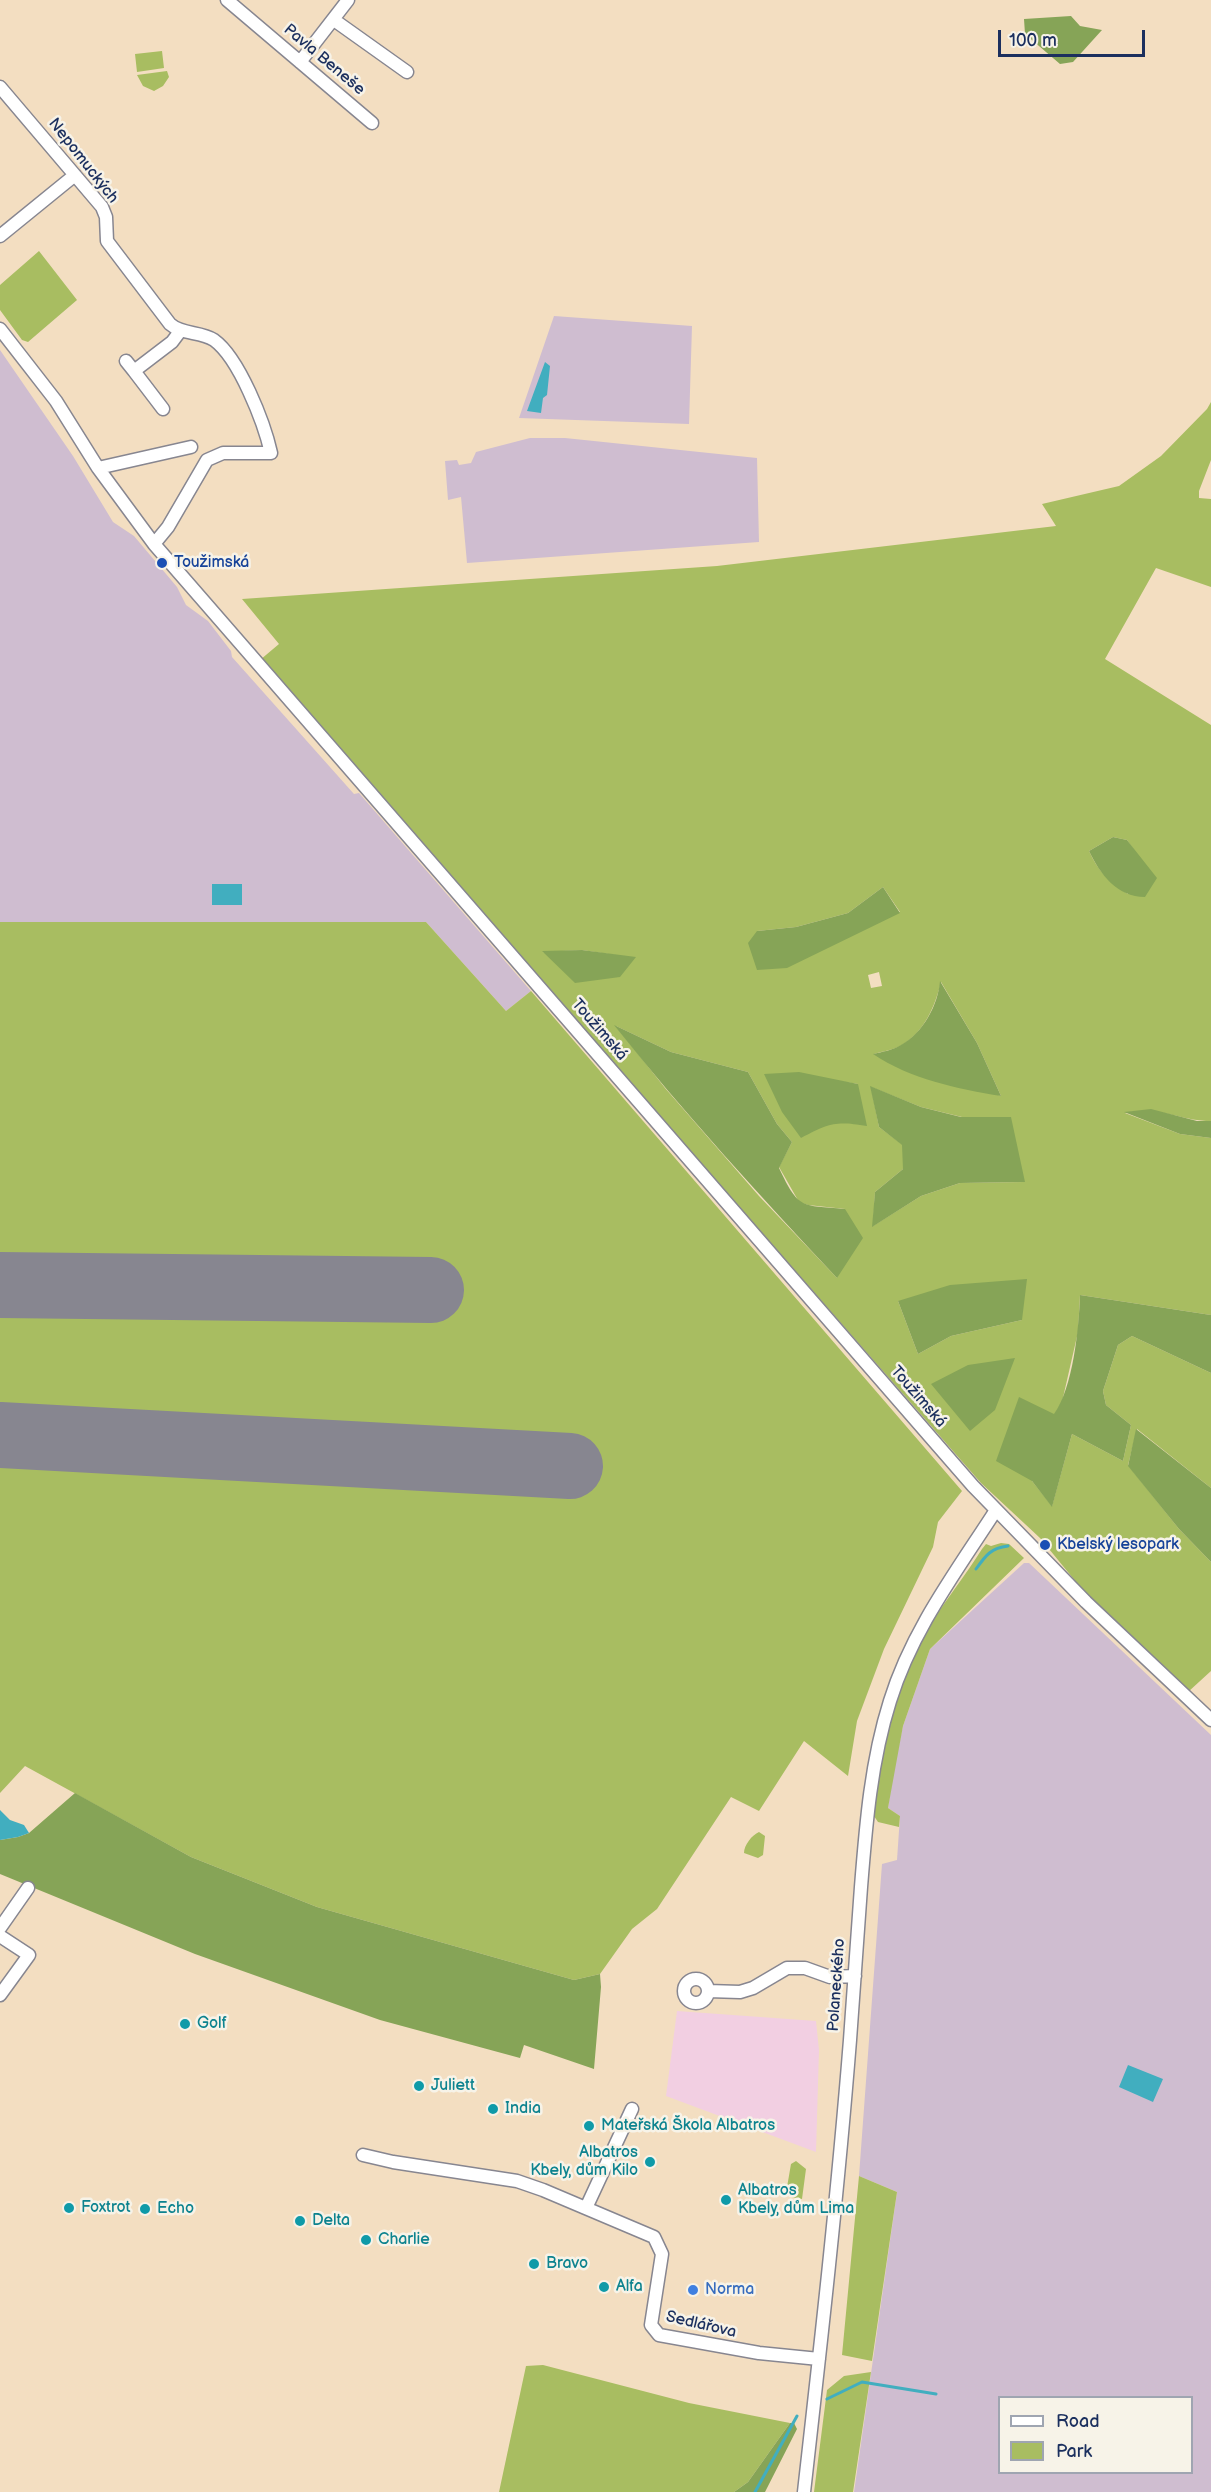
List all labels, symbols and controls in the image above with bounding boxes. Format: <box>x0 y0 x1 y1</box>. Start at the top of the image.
scale bar <box>1001 18 1148 56</box>
street label: Pavla Beneše <box>279 20 369 100</box>
text: 100 m <box>1009 30 1057 51</box>
street label: Nepomuckých <box>44 115 122 207</box>
place label: Toužimská <box>174 553 249 573</box>
marker: Toužimská <box>155 556 169 570</box>
street label: Toužimská <box>567 995 631 1065</box>
street label: Toužimská <box>886 1362 950 1432</box>
place label: Kbelský lesopark <box>1057 1535 1179 1555</box>
marker: Kbelský lesopark <box>1038 1538 1052 1552</box>
street label: Polaneckého <box>824 1938 850 2032</box>
place label: Golf <box>197 2014 227 2034</box>
marker: Golf <box>178 2017 192 2031</box>
place label: Juliett <box>431 2076 475 2096</box>
marker: Juliett <box>412 2079 426 2093</box>
place label: India <box>505 2099 541 2119</box>
marker: India <box>486 2102 500 2116</box>
place label: Mateřská Škola Albatros <box>601 2116 775 2136</box>
marker: Mateřská Škola Albatros <box>582 2119 596 2133</box>
place label: Albatros Kbely, dům Kilo <box>530 2143 638 2181</box>
marker: Albatros Kbely, dům Kilo <box>643 2155 657 2169</box>
place label: Albatros Kbely, dům Lima <box>738 2181 854 2219</box>
marker: Albatros Kbely, dům Lima <box>719 2193 733 2207</box>
place label: Foxtrot <box>81 2198 130 2218</box>
place label: Echo <box>157 2199 194 2219</box>
marker: Foxtrot <box>62 2201 76 2215</box>
marker: Echo <box>138 2202 152 2216</box>
place label: Delta <box>312 2211 350 2231</box>
marker: Delta <box>293 2214 307 2228</box>
place label: Charlie <box>378 2230 430 2250</box>
marker: Charlie <box>359 2233 373 2247</box>
place label: Bravo <box>546 2254 588 2274</box>
marker: Bravo <box>527 2257 541 2271</box>
place label: Alfa <box>616 2277 643 2297</box>
marker: Alfa <box>597 2280 611 2294</box>
place label: Norma <box>705 2280 754 2300</box>
marker: Norma <box>686 2283 700 2297</box>
street label: Sedlářova <box>664 2308 738 2342</box>
legend <box>998 2396 1193 2474</box>
text: Road <box>1056 2411 1100 2432</box>
text: Park <box>1056 2441 1092 2462</box>

